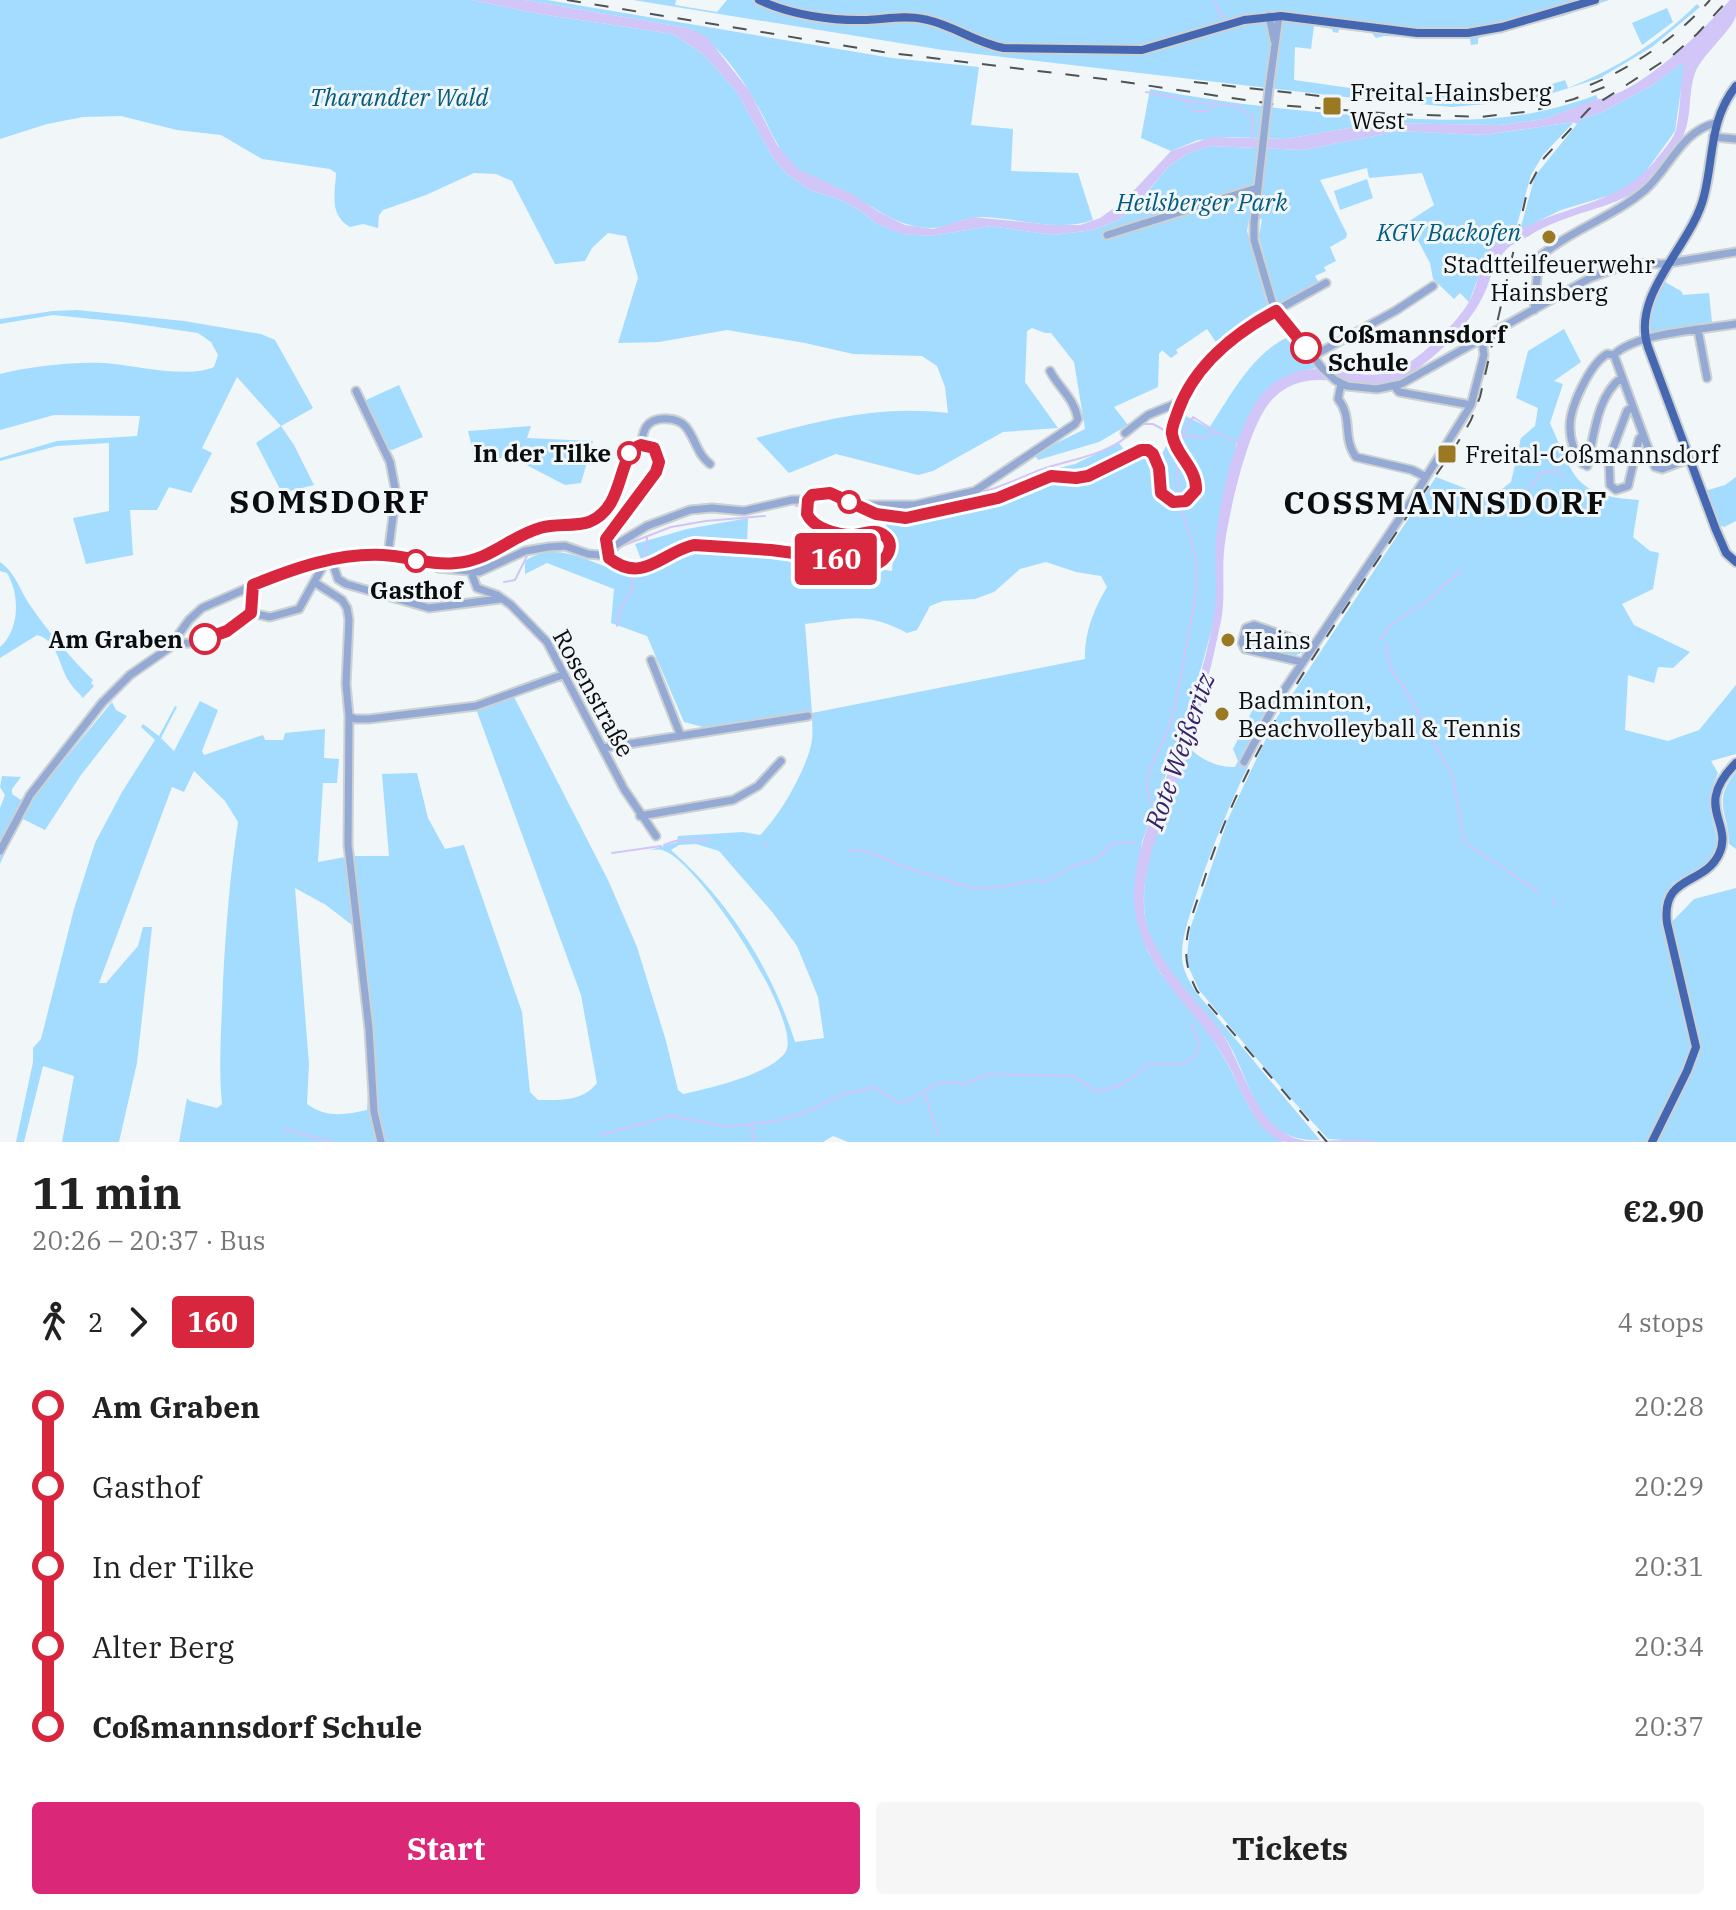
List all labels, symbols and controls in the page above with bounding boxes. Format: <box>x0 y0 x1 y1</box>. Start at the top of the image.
place label: Freital-Hainsberg West <box>1350 76 1551 136</box>
park label: Tharandter Wald <box>310 81 489 113</box>
marker: Freital-Hainsberg West <box>1321 95 1343 117</box>
park label: Heilsberger Park <box>1115 186 1288 218</box>
park label: KGV Backofen <box>1376 216 1522 248</box>
marker: Stadtteilfeuerwehr Hainsberg <box>1540 228 1558 246</box>
place label: Stadtteilfeuerwehr Hainsberg <box>1443 248 1655 308</box>
place label: Coßmannsdorf Schule <box>1328 318 1508 378</box>
marker: Coßmannsdorf Schule <box>1291 333 1321 363</box>
place label: In der Tilke <box>473 437 611 469</box>
place label: Freital-Coßmannsdorf <box>1465 438 1721 470</box>
marker: In der Tilke <box>618 442 640 464</box>
marker: Freital-Coßmannsdorf <box>1436 443 1458 465</box>
district label: SOMSDORF <box>229 480 431 522</box>
district label: COSSMANNSDORF <box>1283 481 1609 523</box>
unlabelled marker <box>838 491 860 513</box>
line badge: 160 <box>790 533 882 585</box>
text: 160 <box>811 540 861 577</box>
marker: Gasthof <box>405 550 427 572</box>
place label: Gasthof <box>370 574 464 606</box>
place label: Am Graben <box>49 623 183 655</box>
street label: Rosenstraße <box>546 623 642 763</box>
marker: Am Graben <box>190 624 220 654</box>
place label: Hains <box>1244 624 1311 656</box>
marker: Hains <box>1219 631 1237 649</box>
water label: Rote Weißeritz <box>1136 668 1222 835</box>
place label: Badminton, Beachvolleyball & Tennis <box>1238 684 1521 744</box>
marker: Badminton, Beachvolleyball & Tennis <box>1213 705 1231 723</box>
text: 11 min <box>32 1164 182 1221</box>
text: €2.90 <box>1623 1191 1704 1230</box>
text: 20:26 – 20:37 · Bus <box>32 1223 266 1257</box>
icon: walk <box>32 1300 76 1344</box>
icon: forward <box>116 1300 160 1344</box>
text: 160 <box>188 1303 238 1340</box>
text: 2 <box>88 1305 104 1339</box>
text: 4 stops <box>1617 1305 1704 1339</box>
text: Am Graben <box>92 1387 260 1426</box>
text: 20:28 <box>1634 1389 1704 1423</box>
text: Gasthof <box>92 1467 201 1506</box>
text: 20:29 <box>1634 1469 1704 1503</box>
text: In der Tilke <box>92 1547 254 1586</box>
text: 20:31 <box>1634 1549 1704 1583</box>
text: Alter Berg <box>92 1627 234 1666</box>
text: 20:34 <box>1634 1629 1704 1663</box>
text: Coßmannsdorf Schule <box>92 1707 422 1746</box>
text: 20:37 <box>1634 1709 1704 1743</box>
button: Start <box>32 1802 860 1894</box>
button: Tickets <box>876 1802 1704 1894</box>

